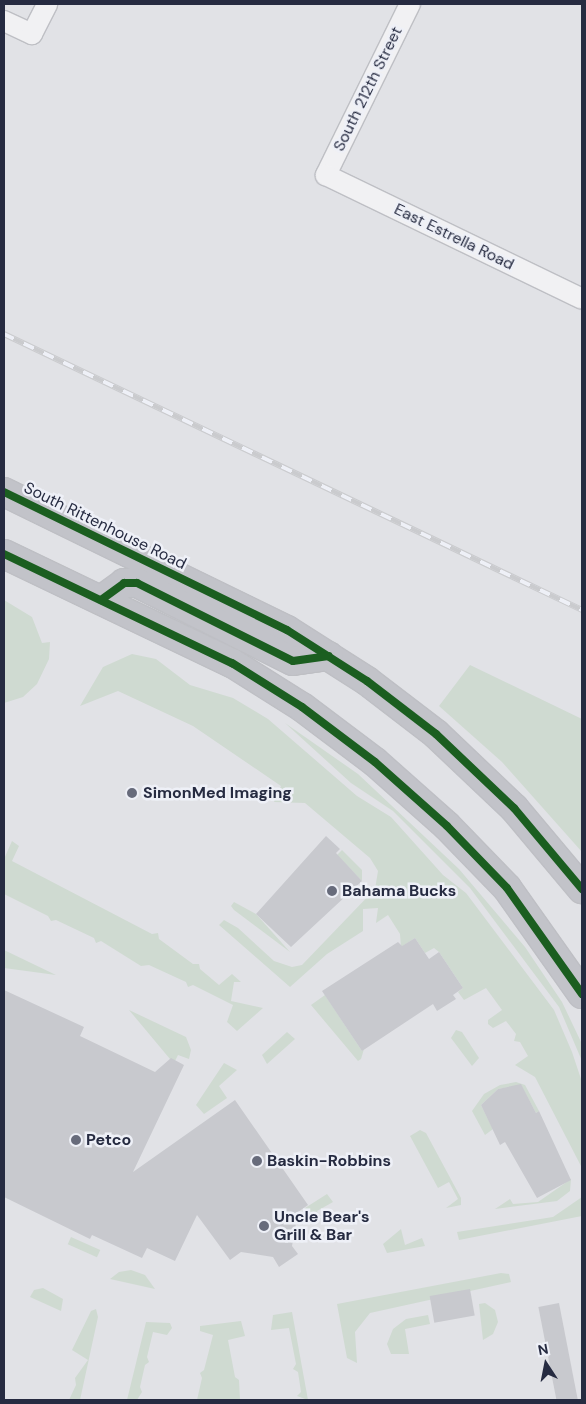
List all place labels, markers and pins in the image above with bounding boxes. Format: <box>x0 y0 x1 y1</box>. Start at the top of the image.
place label: SimonMed Imaging <box>143 783 292 803</box>
marker: SimonMed Imaging <box>125 786 139 800</box>
place label: Bahama Bucks <box>342 881 456 901</box>
marker: Bahama Bucks <box>326 885 338 897</box>
place label: Petco <box>86 1130 131 1150</box>
marker: Petco <box>70 1134 82 1146</box>
place label: Baskin-Robbins <box>267 1151 391 1171</box>
marker: Baskin-Robbins <box>251 1155 263 1167</box>
place label: Uncle Bear's Grill & Bar <box>274 1207 370 1245</box>
marker: Uncle Bear's Grill & Bar <box>258 1220 270 1232</box>

